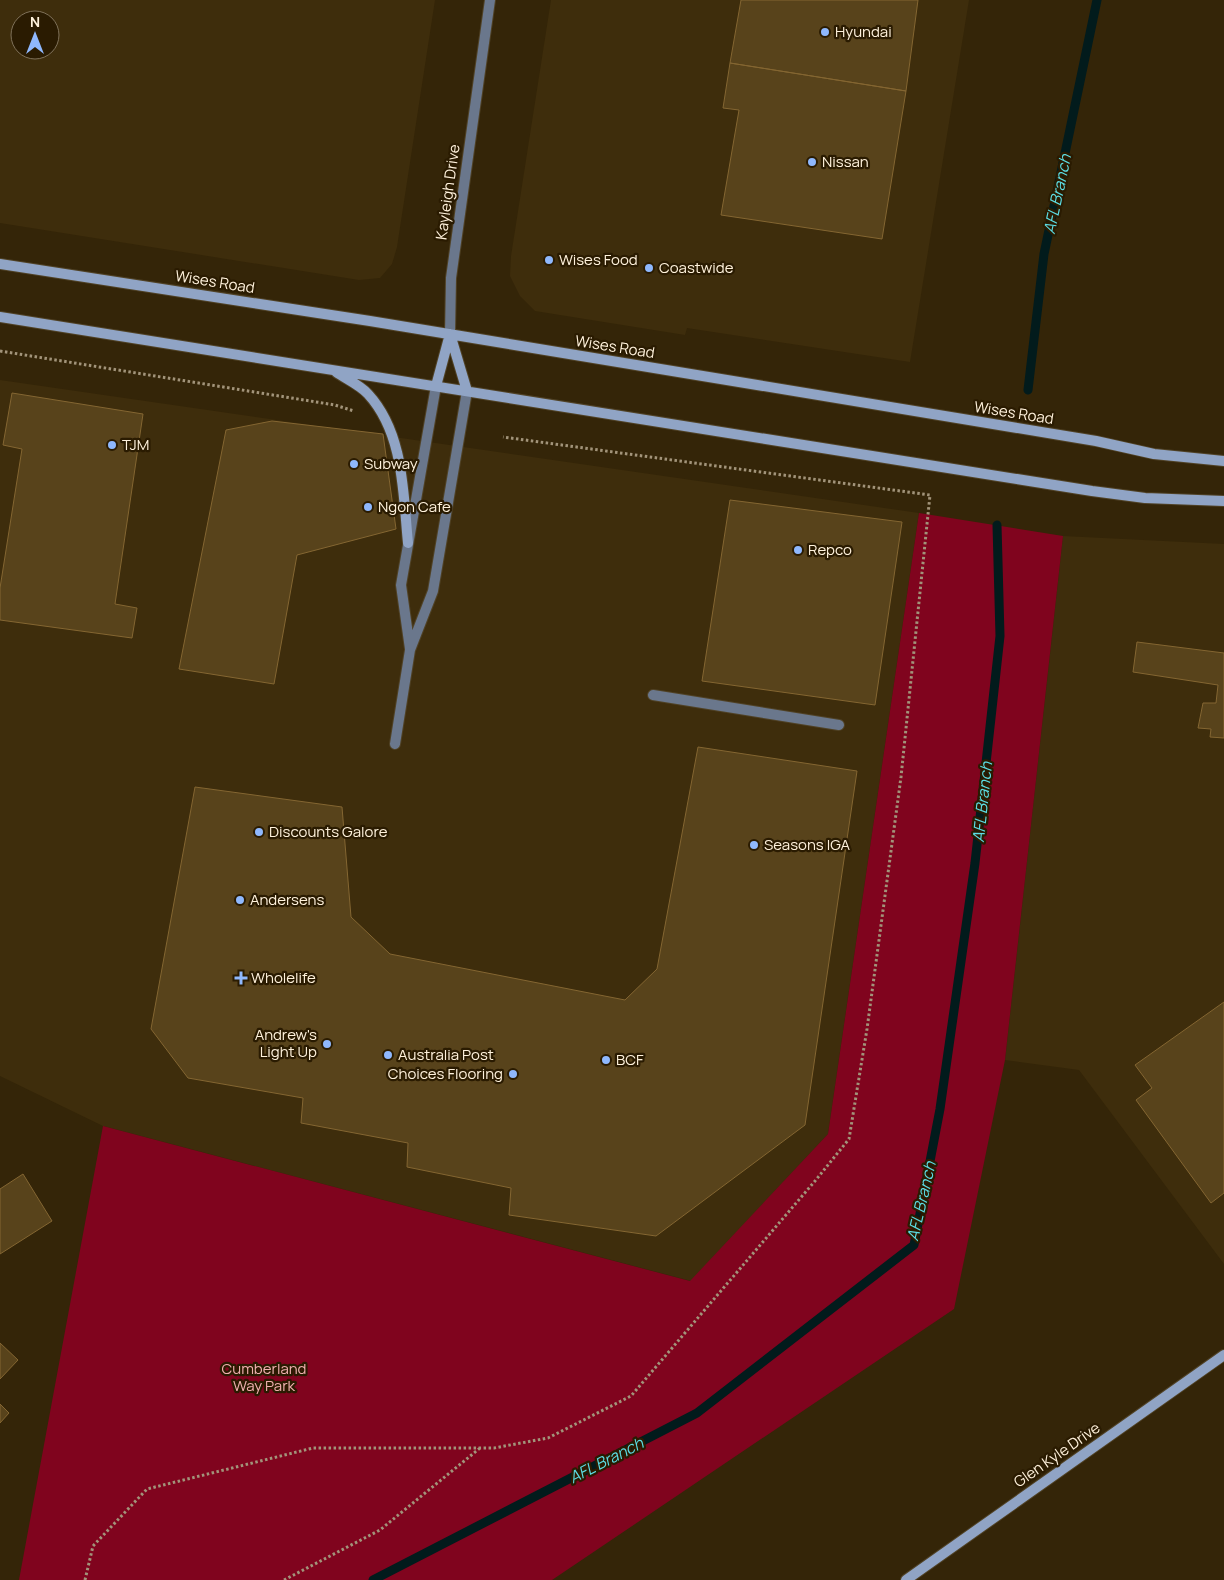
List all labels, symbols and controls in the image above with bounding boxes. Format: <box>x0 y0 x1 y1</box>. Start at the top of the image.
north arrow <box>10 10 60 60</box>
text: N <box>30 12 40 31</box>
place label: Hyundai <box>835 21 892 42</box>
marker: Hyundai <box>819 26 831 38</box>
street label: Kayleigh Drive <box>430 143 465 241</box>
place label: Nissan <box>822 151 869 172</box>
water label: AFL Branch <box>1038 152 1076 236</box>
marker: Nissan <box>806 156 818 168</box>
place label: Wises Food <box>559 249 638 270</box>
marker: Wises Food <box>543 254 555 266</box>
place label: Coastwide <box>659 257 734 278</box>
marker: Coastwide <box>643 262 655 274</box>
street label: Wises Road <box>174 265 256 298</box>
street label: Wises Road <box>574 330 656 363</box>
street label: Wises Road <box>973 396 1055 429</box>
place label: TJM <box>122 434 149 455</box>
marker: TJM <box>106 439 118 451</box>
place label: Subway <box>364 453 418 474</box>
marker: Subway <box>348 458 360 470</box>
place label: Ngon Cafe <box>378 496 451 517</box>
marker: Ngon Cafe <box>362 501 374 513</box>
place label: Repco <box>808 539 852 560</box>
marker: Repco <box>792 544 804 556</box>
water label: AFL Branch <box>967 760 997 843</box>
place label: Discounts Galore <box>269 821 388 842</box>
marker: Discounts Galore <box>253 826 265 838</box>
place label: Seasons IGA <box>764 834 851 855</box>
marker: Seasons IGA <box>748 839 760 851</box>
place label: Andersens <box>250 889 324 910</box>
marker: Andersens <box>234 894 246 906</box>
place label: Wholelife <box>251 967 316 988</box>
marker: Wholelife <box>235 972 247 984</box>
place label: Andrew's Light Up <box>255 1024 317 1062</box>
marker: Andrew's Light Up <box>321 1038 333 1050</box>
place label: Australia Post <box>398 1044 494 1065</box>
marker: Australia Post <box>382 1049 394 1061</box>
place label: BCF <box>616 1049 644 1070</box>
marker: BCF <box>600 1054 612 1066</box>
place label: Choices Flooring <box>388 1063 503 1084</box>
marker: Choices Flooring <box>507 1068 519 1080</box>
water label: AFL Branch <box>901 1159 941 1243</box>
park label: Cumberland Way Park <box>222 1358 307 1396</box>
street label: Glen Kyle Drive <box>1009 1417 1104 1492</box>
water label: AFL Branch <box>565 1432 647 1488</box>

